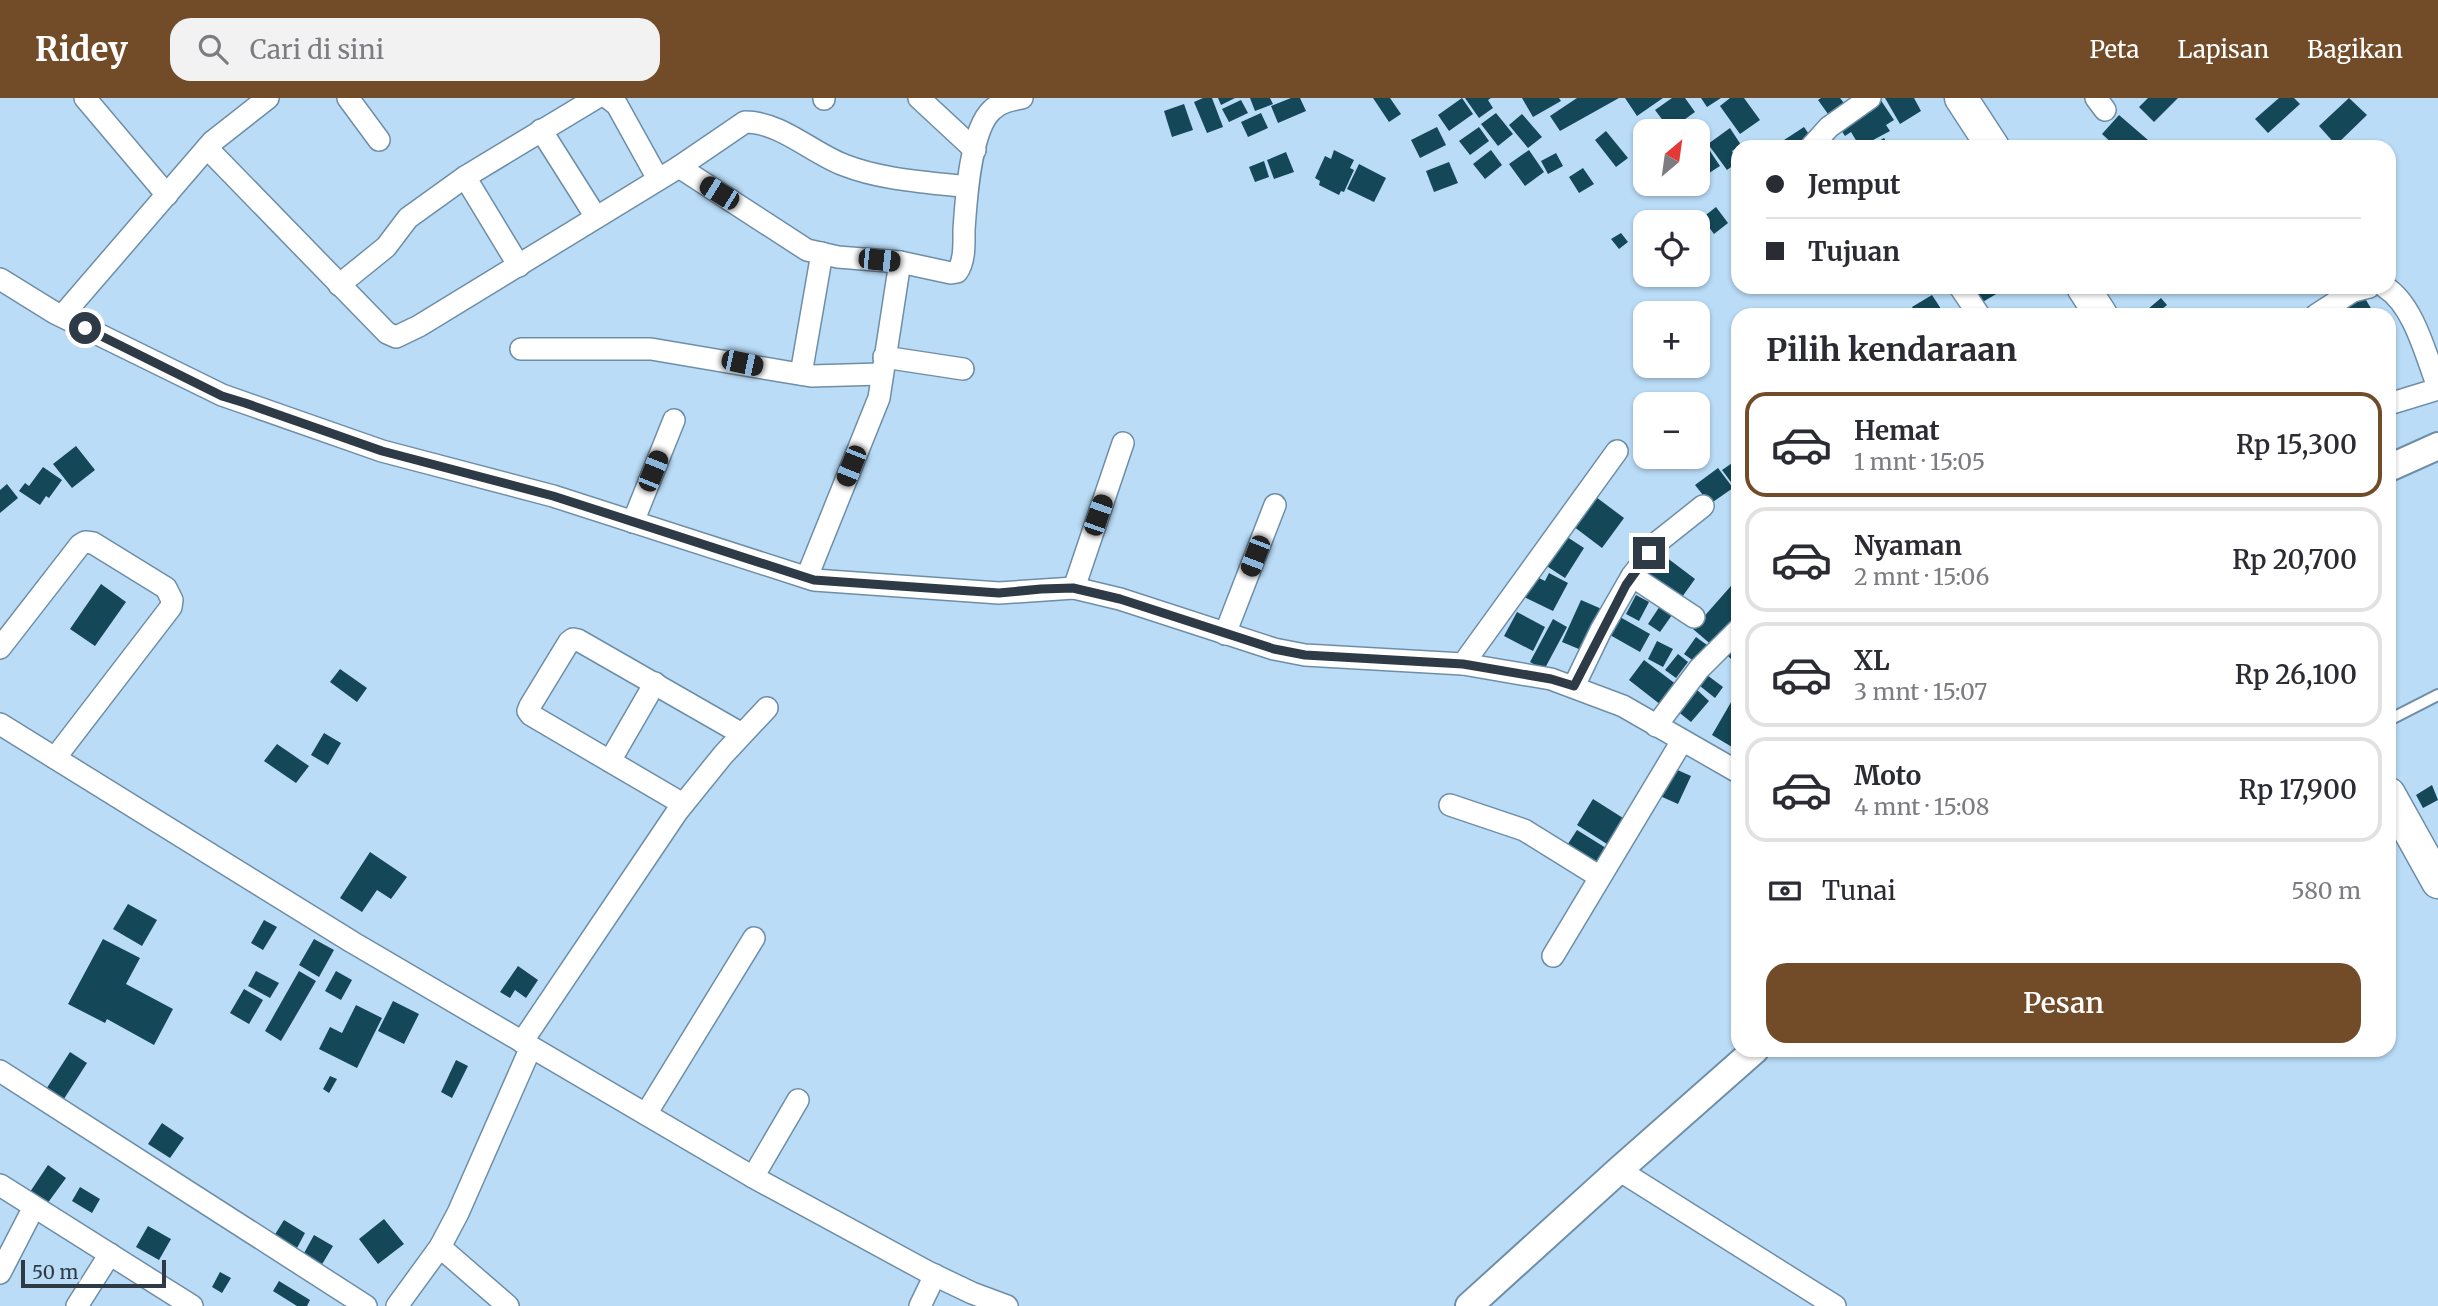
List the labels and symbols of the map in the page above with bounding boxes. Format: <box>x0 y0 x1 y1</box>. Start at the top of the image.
north arrow <box>1633 119 1710 196</box>
car <box>696 173 743 213</box>
car <box>858 247 901 273</box>
route start <box>69 312 101 344</box>
car <box>720 348 765 378</box>
car <box>834 443 869 489</box>
car <box>636 448 671 494</box>
car <box>1082 492 1115 538</box>
car <box>1238 533 1273 579</box>
route end <box>1633 537 1665 569</box>
scale bar <box>21 1257 166 1289</box>

